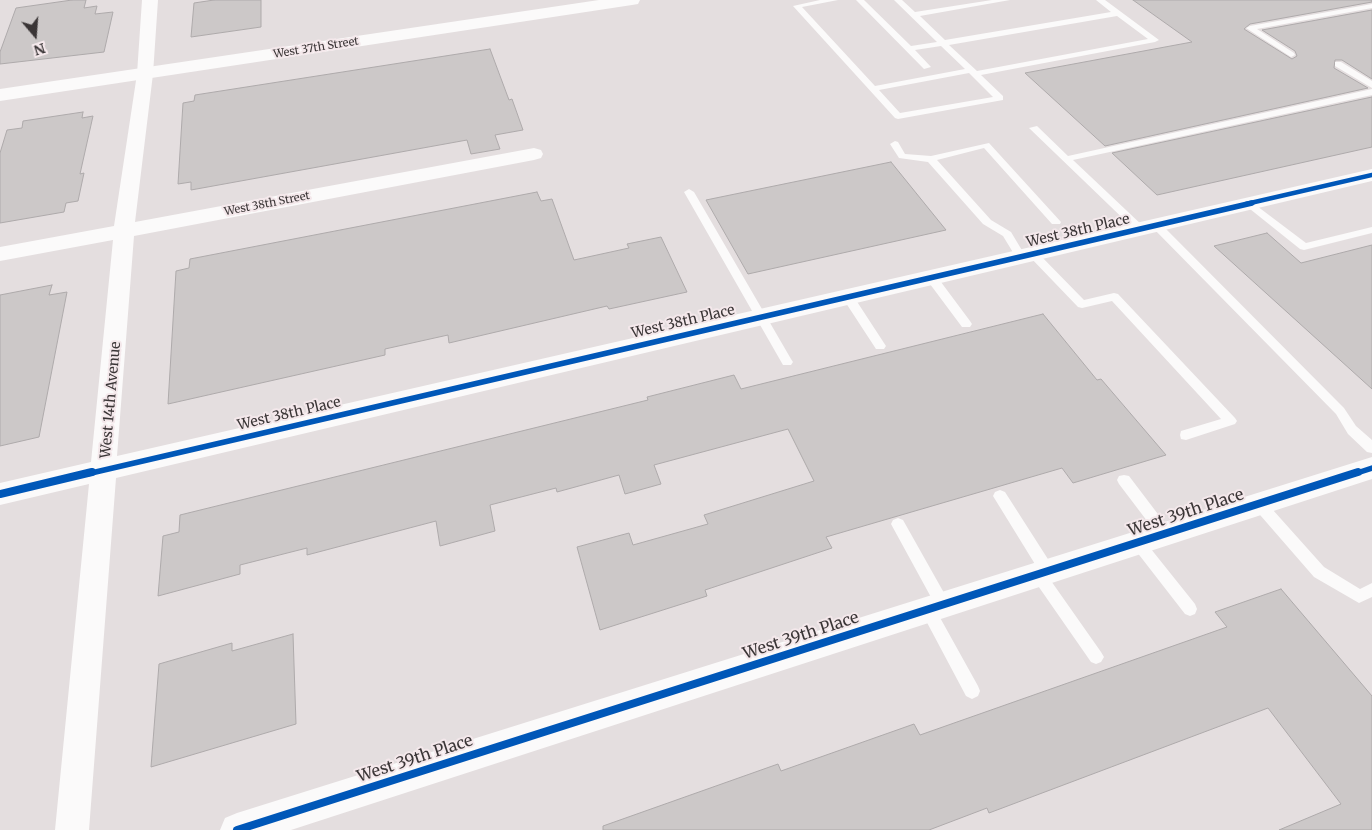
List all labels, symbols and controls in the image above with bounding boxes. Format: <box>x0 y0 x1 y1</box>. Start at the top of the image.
north arrow <box>10 10 60 60</box>
street label: West 37th Street <box>272 35 360 61</box>
text: N <box>32 39 48 60</box>
street label: West 38th Street <box>223 189 311 219</box>
street label: West 38th Place <box>1025 211 1131 251</box>
street label: West 38th Place <box>630 302 736 342</box>
street label: West 14th Avenue <box>98 341 124 459</box>
street label: West 38th Place <box>236 394 342 434</box>
street label: West 39th Place <box>1126 485 1246 541</box>
street label: West 39th Place <box>741 608 861 664</box>
street label: West 39th Place <box>355 731 475 787</box>

